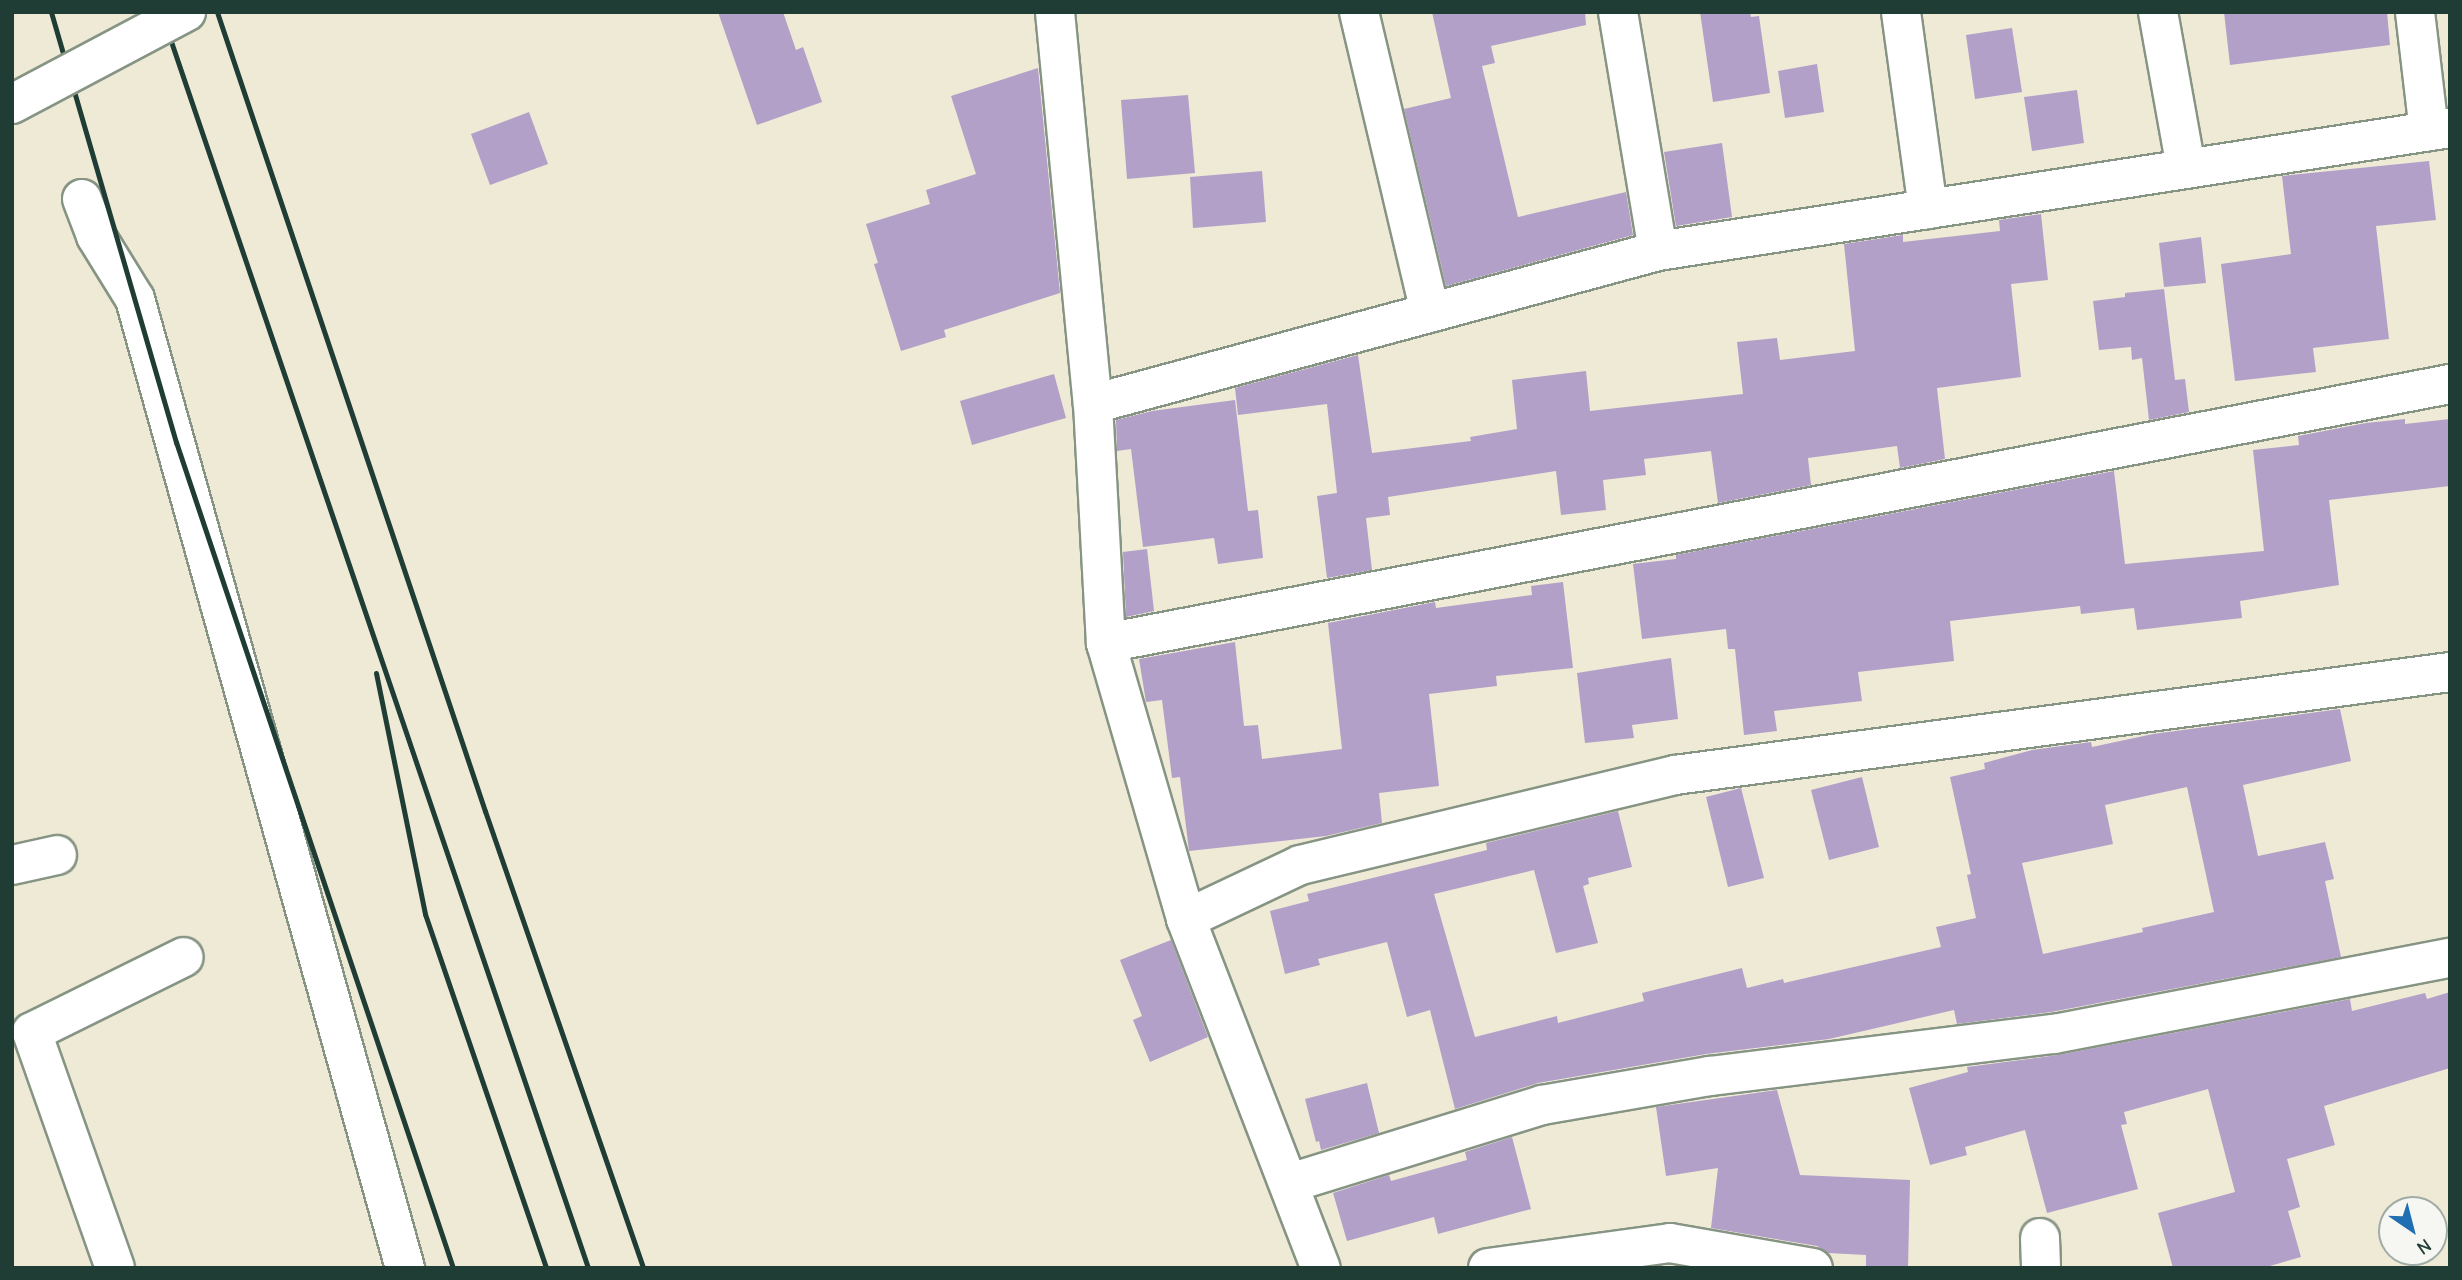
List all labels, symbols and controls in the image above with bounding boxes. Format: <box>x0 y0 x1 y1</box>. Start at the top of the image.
north arrow <box>2378 1196 2448 1266</box>
text: N <box>2413 1234 2435 1259</box>

